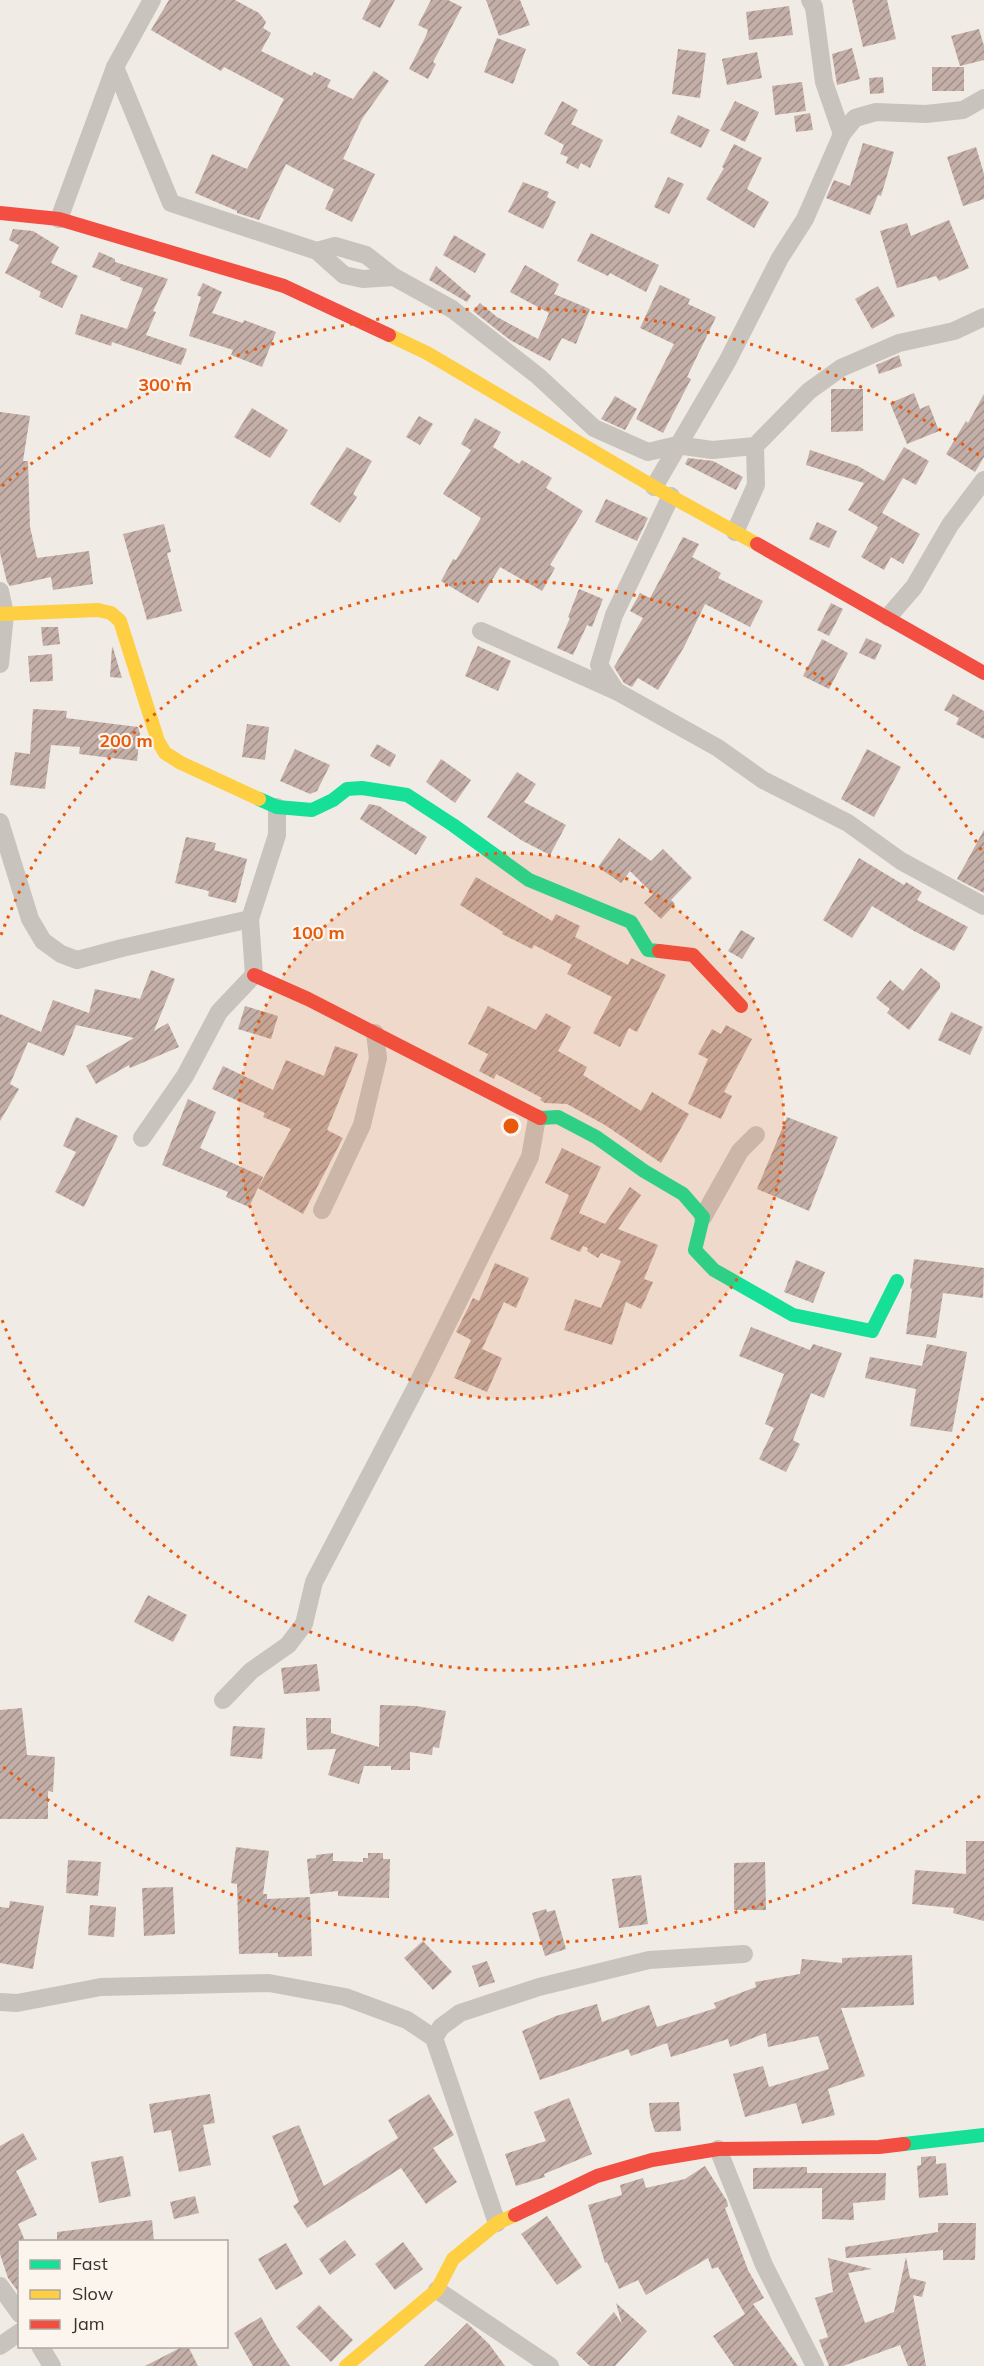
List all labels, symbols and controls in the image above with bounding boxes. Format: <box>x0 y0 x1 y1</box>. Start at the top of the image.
text: 300 m <box>138 373 192 396</box>
text: 200 m <box>99 729 153 752</box>
text: 100 m <box>291 921 345 944</box>
centre of rings <box>501 1116 521 1136</box>
legend <box>18 2240 228 2348</box>
text: Fast <box>72 2252 108 2275</box>
text: Slow <box>72 2282 114 2305</box>
text: Jam <box>72 2312 105 2335</box>

